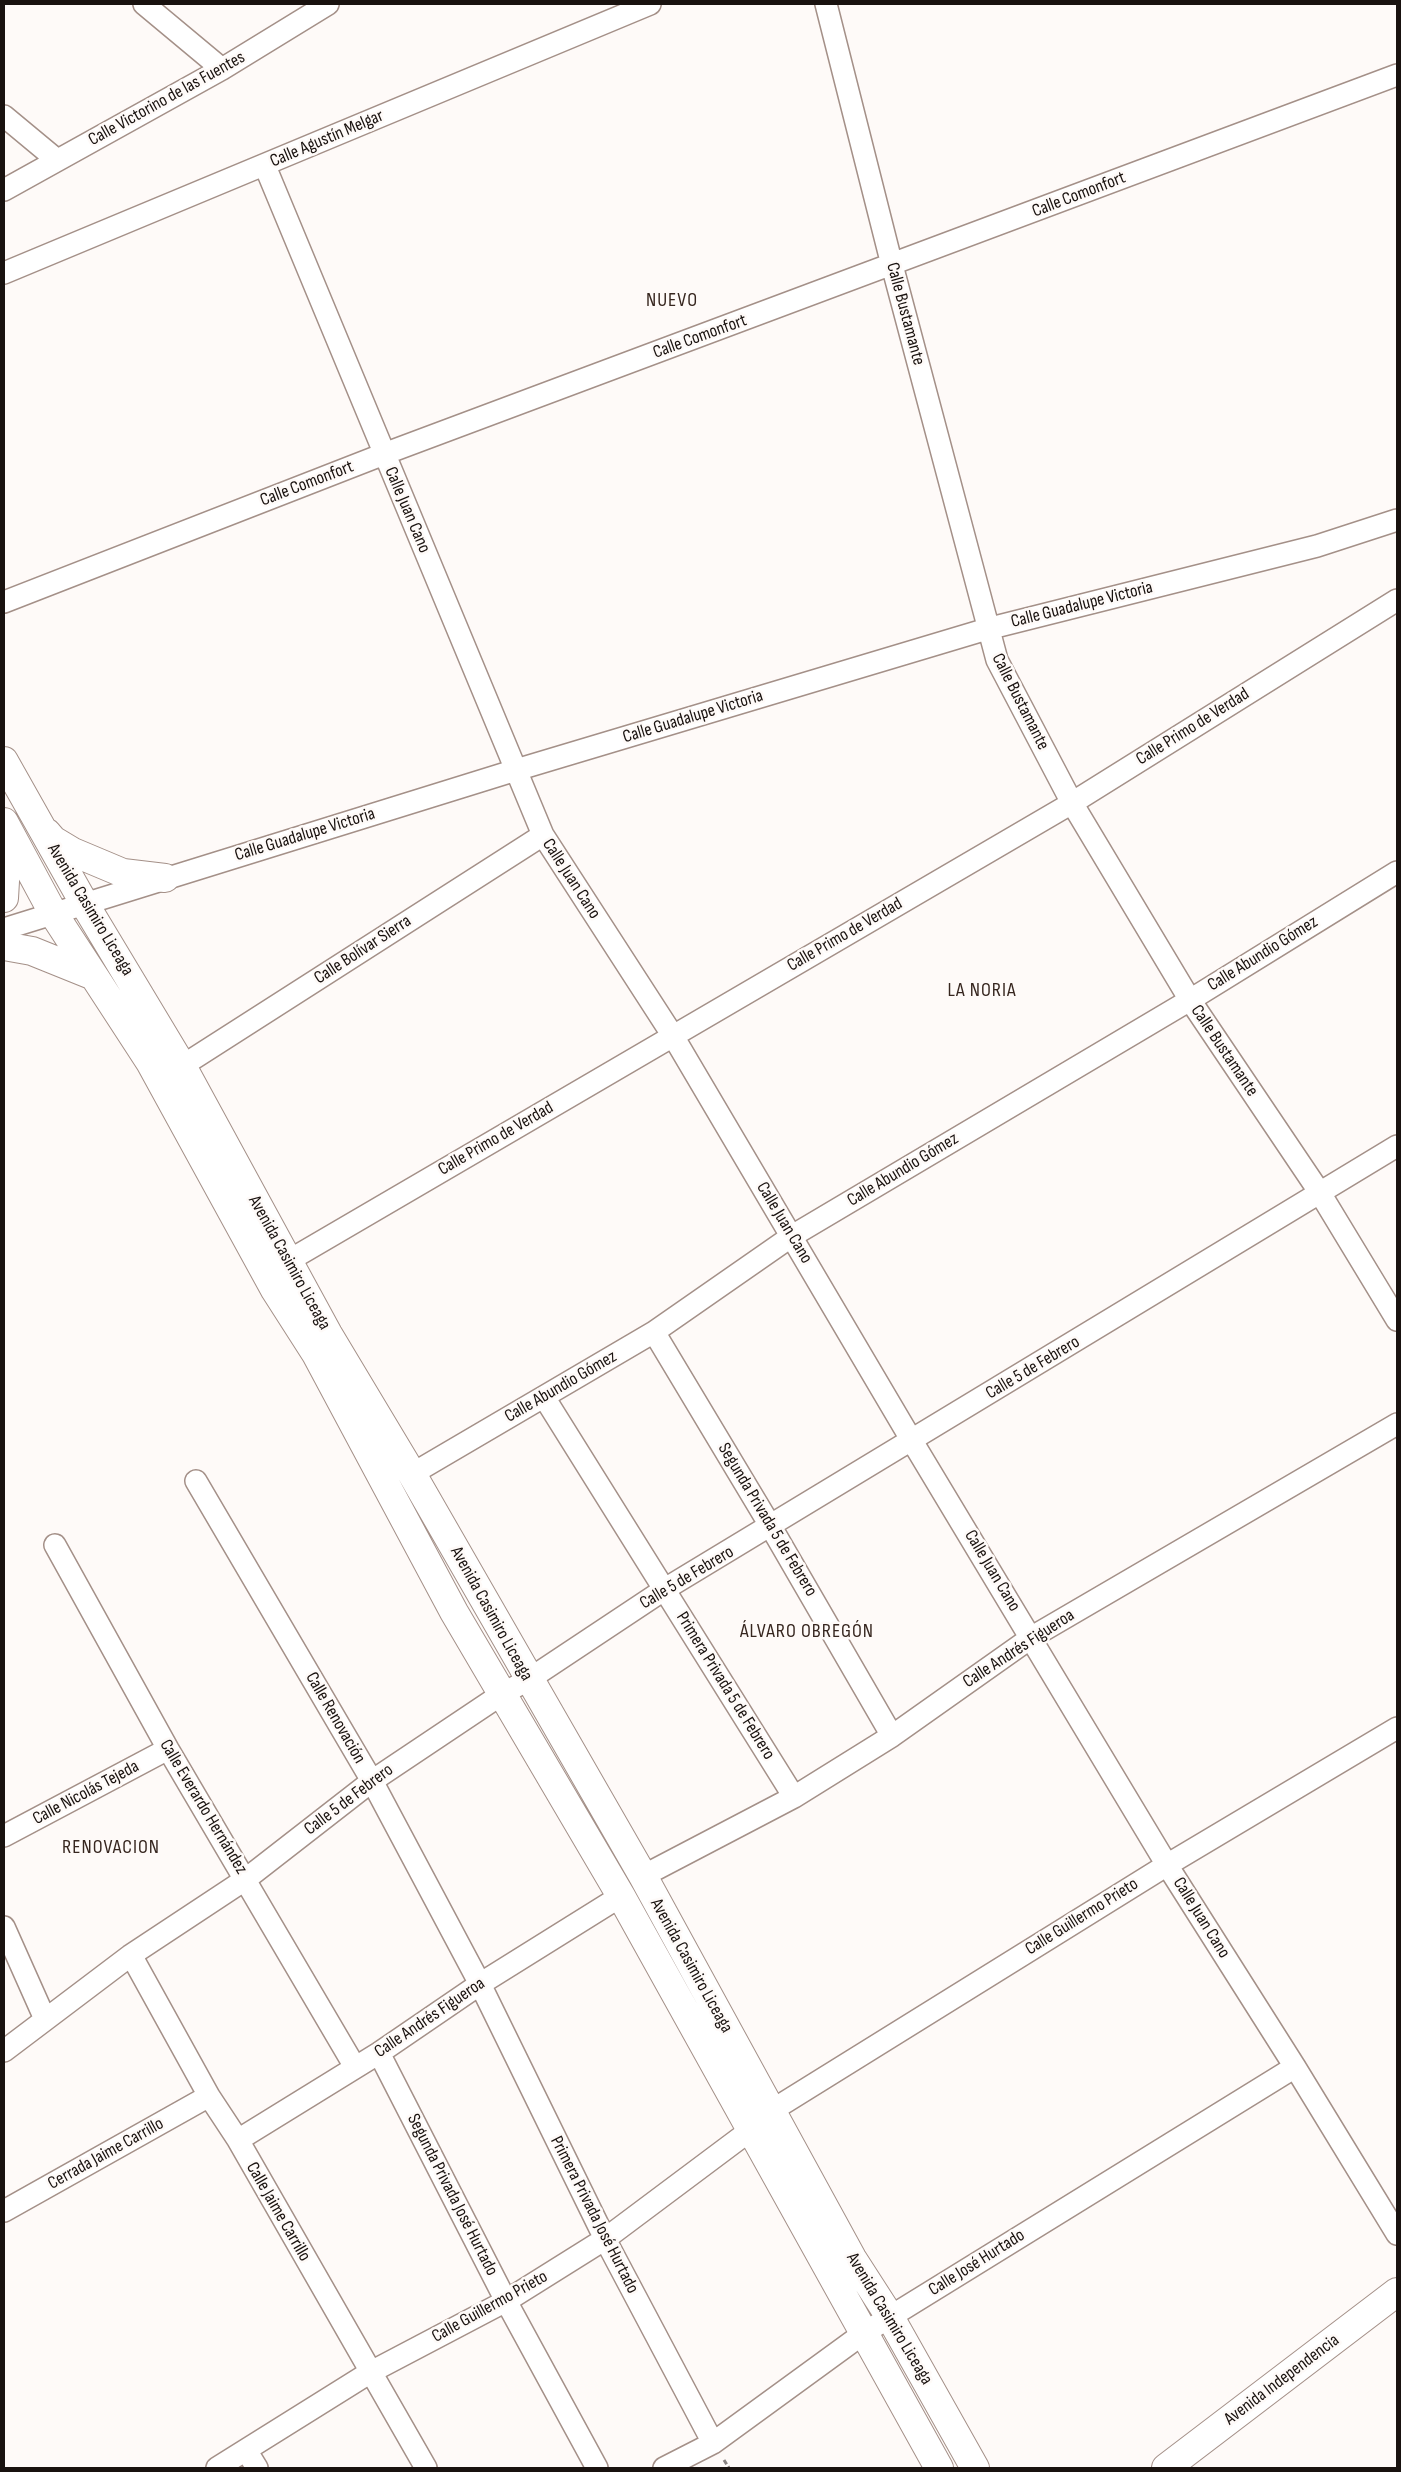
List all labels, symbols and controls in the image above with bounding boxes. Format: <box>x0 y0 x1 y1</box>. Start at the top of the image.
street label: Calle Victorino de las Fuentes <box>85 47 249 151</box>
street label: Calle Agustín Melgar <box>267 105 387 173</box>
street label: Calle Comonfort <box>1029 167 1129 223</box>
street label: Calle Bustamante <box>881 260 929 368</box>
district label: NUEVO <box>645 289 699 313</box>
street label: Calle Comonfort <box>650 310 750 364</box>
street label: Calle Comonfort <box>257 456 357 512</box>
street label: Calle Juan Cano <box>379 464 435 556</box>
street label: Calle Guadalupe Victoria <box>1009 577 1155 633</box>
street label: Calle Bustamante <box>986 650 1054 754</box>
street label: Calle Primo de Verdad <box>1132 684 1254 770</box>
street label: Calle Guadalupe Victoria <box>620 685 766 749</box>
street label: Calle Guadalupe Victoria <box>232 803 378 867</box>
street label: Calle Juan Cano <box>537 835 605 923</box>
street label: Avenida Casimiro Liceaga <box>42 840 138 980</box>
street label: Calle Primo de Verdad <box>784 893 906 977</box>
street label: Calle Bolívar Sierra <box>310 911 416 989</box>
street label: Calle Abundio Gómez <box>1204 912 1322 996</box>
district label: LA NORIA <box>946 979 1018 1003</box>
street label: Calle Bustamante <box>1186 1001 1262 1101</box>
street label: Calle Primo de Verdad <box>435 1097 557 1181</box>
street label: Calle Abundio Gómez <box>844 1128 962 1212</box>
street label: Calle Juan Cano <box>751 1178 817 1268</box>
street label: Avenida Casimiro Liceaga <box>243 1192 335 1334</box>
street label: Calle 5 de Febrero <box>982 1332 1084 1404</box>
street label: Calle Abundio Gómez <box>501 1346 621 1428</box>
street label: Segunda Privada 5 de Febrero <box>713 1439 821 1601</box>
street label: Calle Juan Cano <box>959 1526 1025 1616</box>
street label: Calle 5 de Febrero <box>636 1542 738 1614</box>
street label: Avenida Casimiro Liceaga <box>445 1543 537 1685</box>
street label: Calle Andrés Figueroa <box>959 1605 1079 1693</box>
street label: Primera Privada 5 de Febrero <box>671 1608 779 1764</box>
district label: ÁLVARO OBREGÓN <box>738 1620 876 1644</box>
street label: Calle Renovación <box>300 1668 370 1768</box>
street label: Calle Everardo Hernández <box>154 1736 252 1878</box>
street label: Calle Nicolás Tejeda <box>29 1756 143 1830</box>
street label: Calle 5 de Febrero <box>300 1760 398 1840</box>
district label: RENOVACION <box>61 1836 161 1860</box>
street label: Calle Guillermo Prieto <box>1022 1874 1142 1960</box>
street label: Calle Juan Cano <box>1168 1874 1234 1962</box>
street label: Avenida Casimiro Liceaga <box>645 1895 737 2037</box>
street label: Calle Andrés Figueroa <box>371 1973 489 2063</box>
street label: Segunda Privada José Hurtado <box>402 2110 502 2280</box>
street label: Cerrada Jaime Carrillo <box>44 2113 168 2195</box>
street label: Primera Privada José Hurtado <box>545 2133 643 2297</box>
street label: Calle Jaime Carrillo <box>241 2159 315 2265</box>
street label: Calle José Hurtado <box>925 2225 1029 2301</box>
street label: Avenida Casimiro Liceaga <box>841 2249 937 2389</box>
street label: Calle Guillermo Prieto <box>428 2266 552 2348</box>
street label: Avenida Independencia <box>1220 2330 1344 2430</box>

